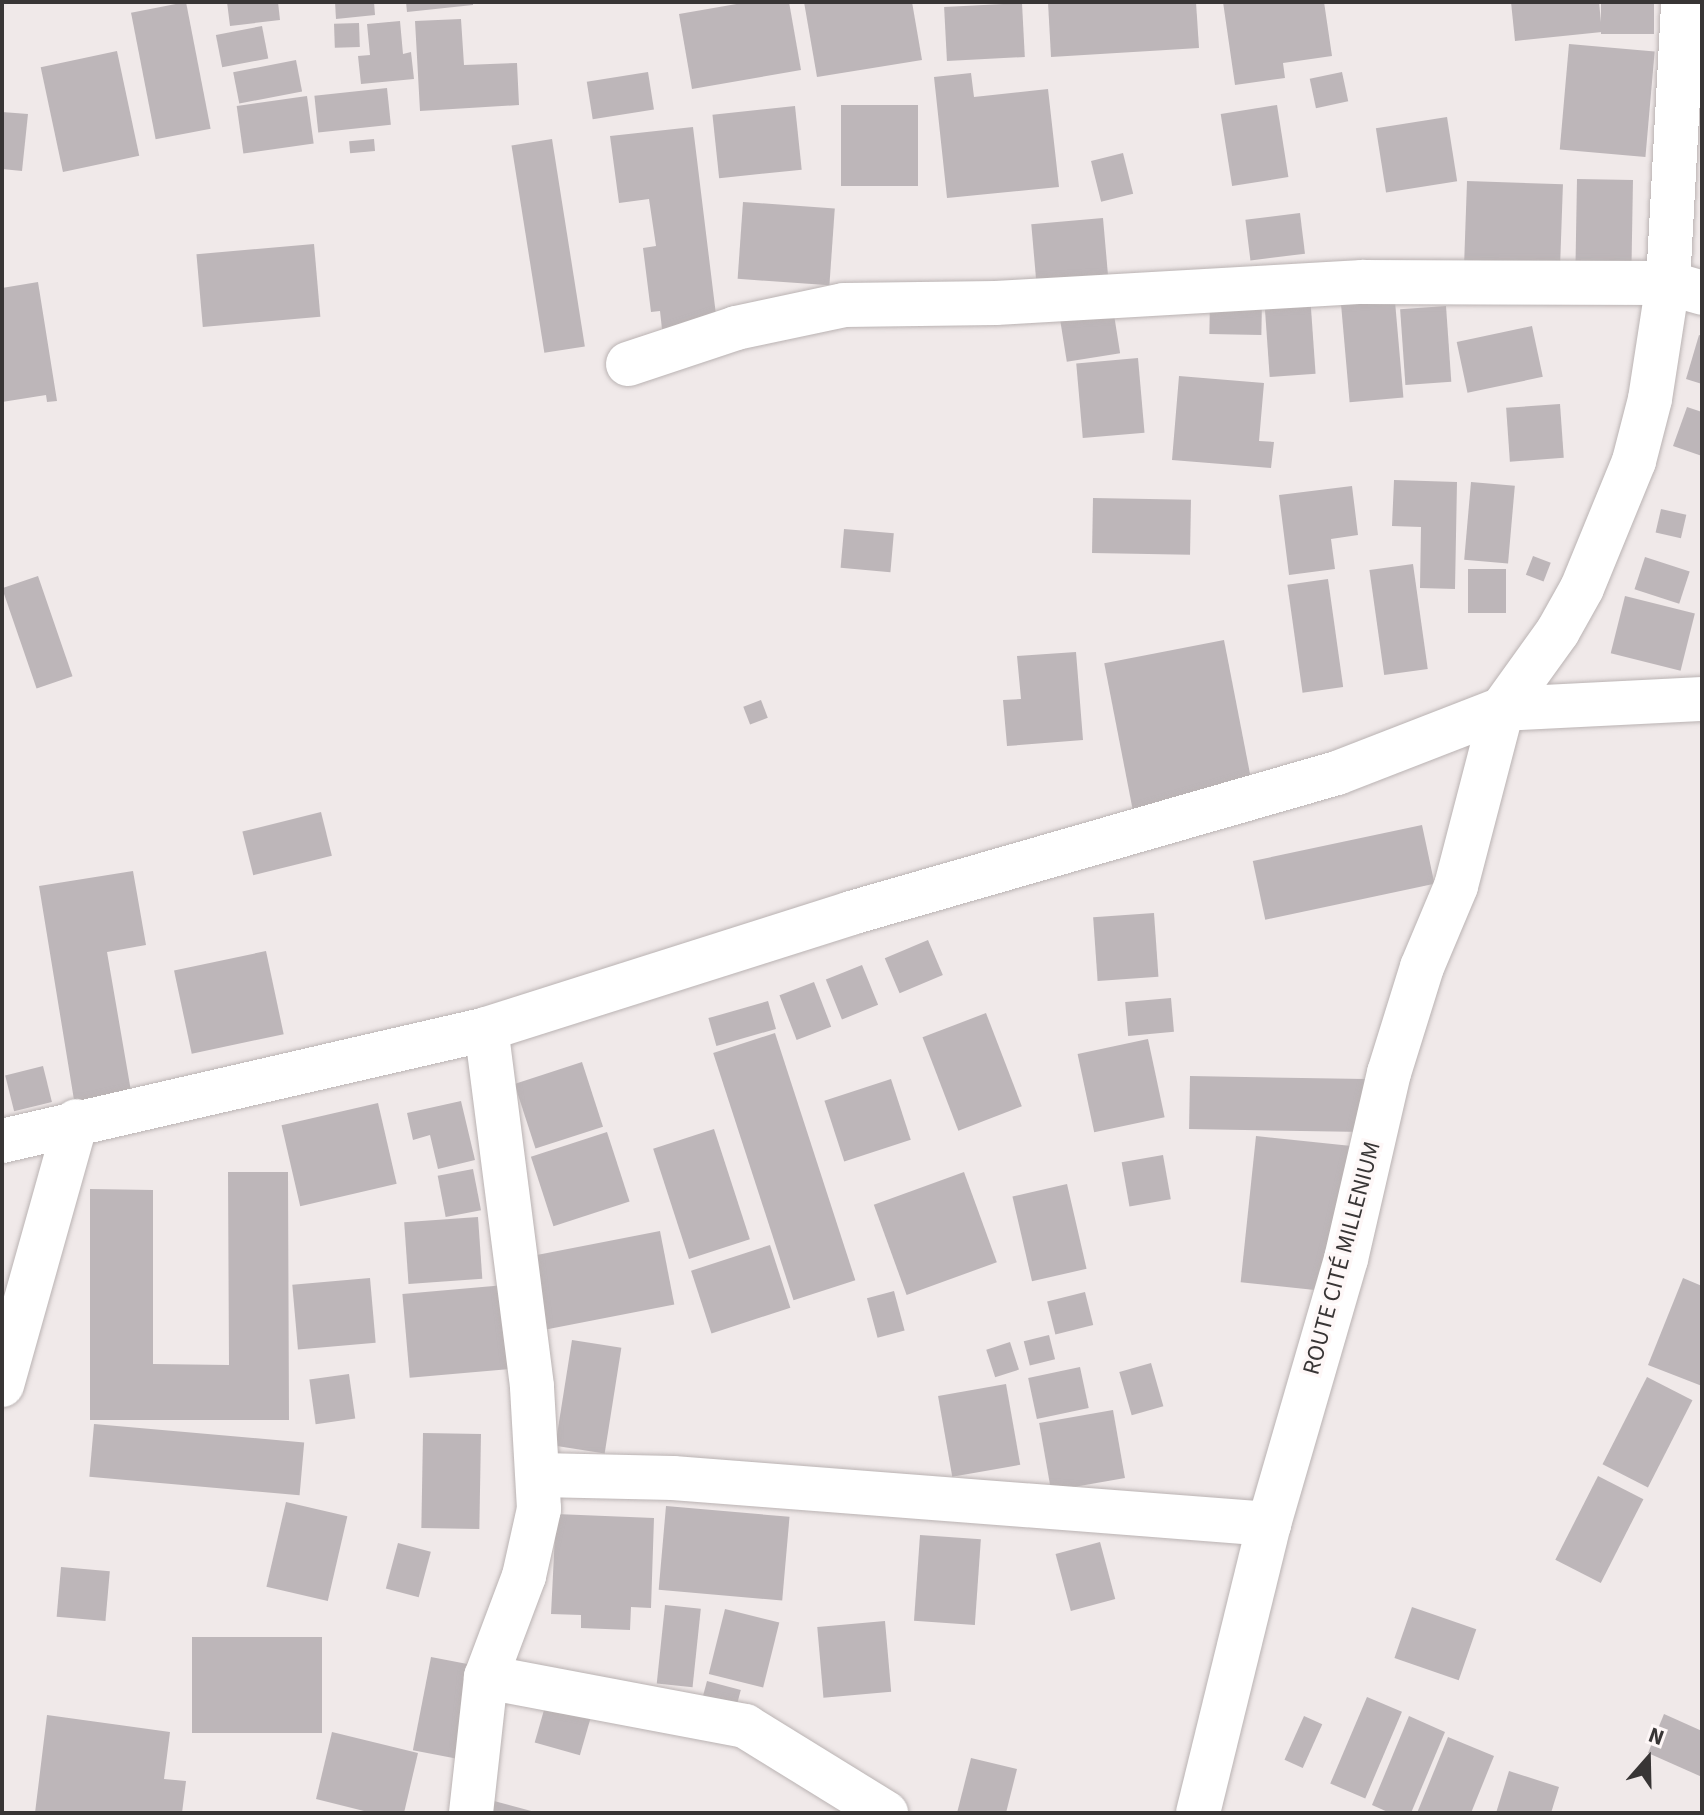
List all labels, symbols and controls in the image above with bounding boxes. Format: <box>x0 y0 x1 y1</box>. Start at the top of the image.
street label: ROUTE CITÉ MILLENIUM <box>1297 1138 1387 1378</box>
north arrow <box>1608 1719 1688 1799</box>
text: N <box>1644 1719 1669 1754</box>

